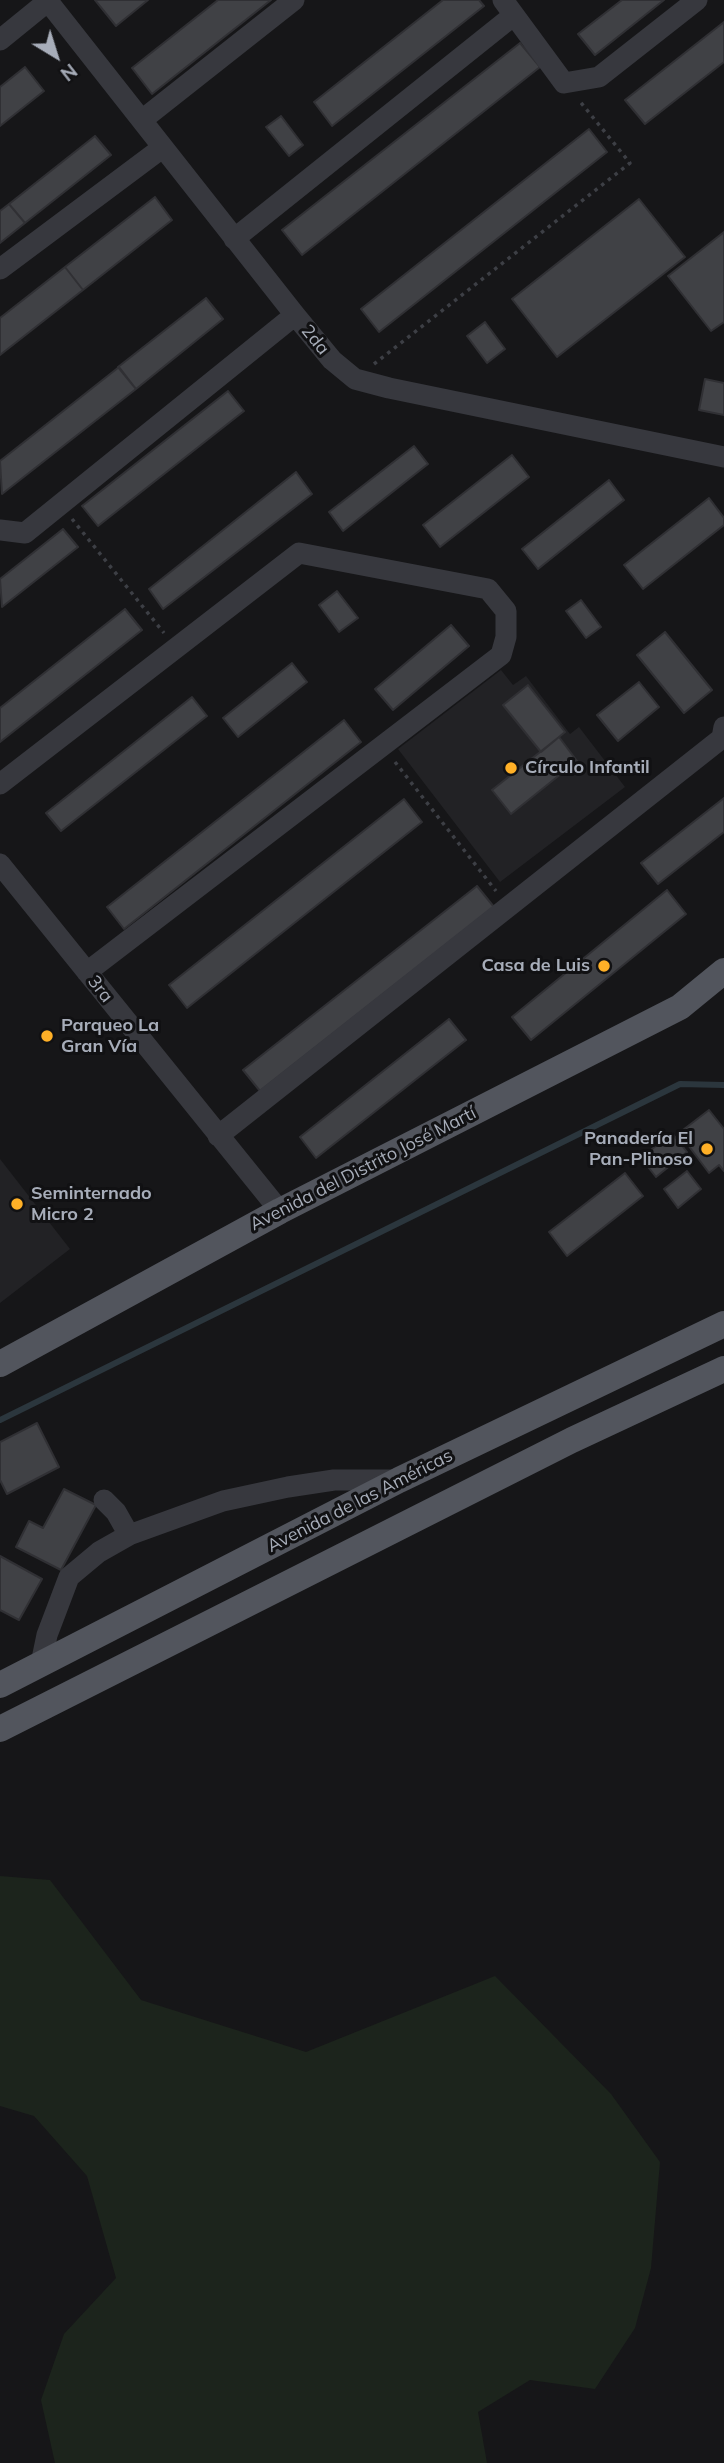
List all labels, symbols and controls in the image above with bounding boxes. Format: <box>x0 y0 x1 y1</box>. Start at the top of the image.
north arrow <box>21 21 91 91</box>
text: N <box>56 59 82 86</box>
street label: 2da <box>296 321 334 359</box>
place label: Círculo Infantil <box>525 757 650 779</box>
marker: Círculo Infantil <box>503 760 519 776</box>
place label: Casa de Luis <box>481 955 590 977</box>
marker: Casa de Luis <box>596 958 612 974</box>
street label: 3ra <box>83 971 117 1007</box>
place label: Parqueo La Gran Vía <box>61 1015 159 1058</box>
marker: Parqueo La Gran Vía <box>39 1028 55 1044</box>
street label: Avenida del Distrito José Martí <box>246 1102 480 1236</box>
place label: Panadería El Pan-Plinoso <box>584 1128 693 1170</box>
marker: Panadería El Pan-Plinoso <box>699 1141 715 1157</box>
place label: Seminternado Micro 2 <box>31 1183 152 1226</box>
marker: Seminternado Micro 2 <box>9 1196 25 1212</box>
street label: Avenida de las Américas <box>264 1445 456 1557</box>

